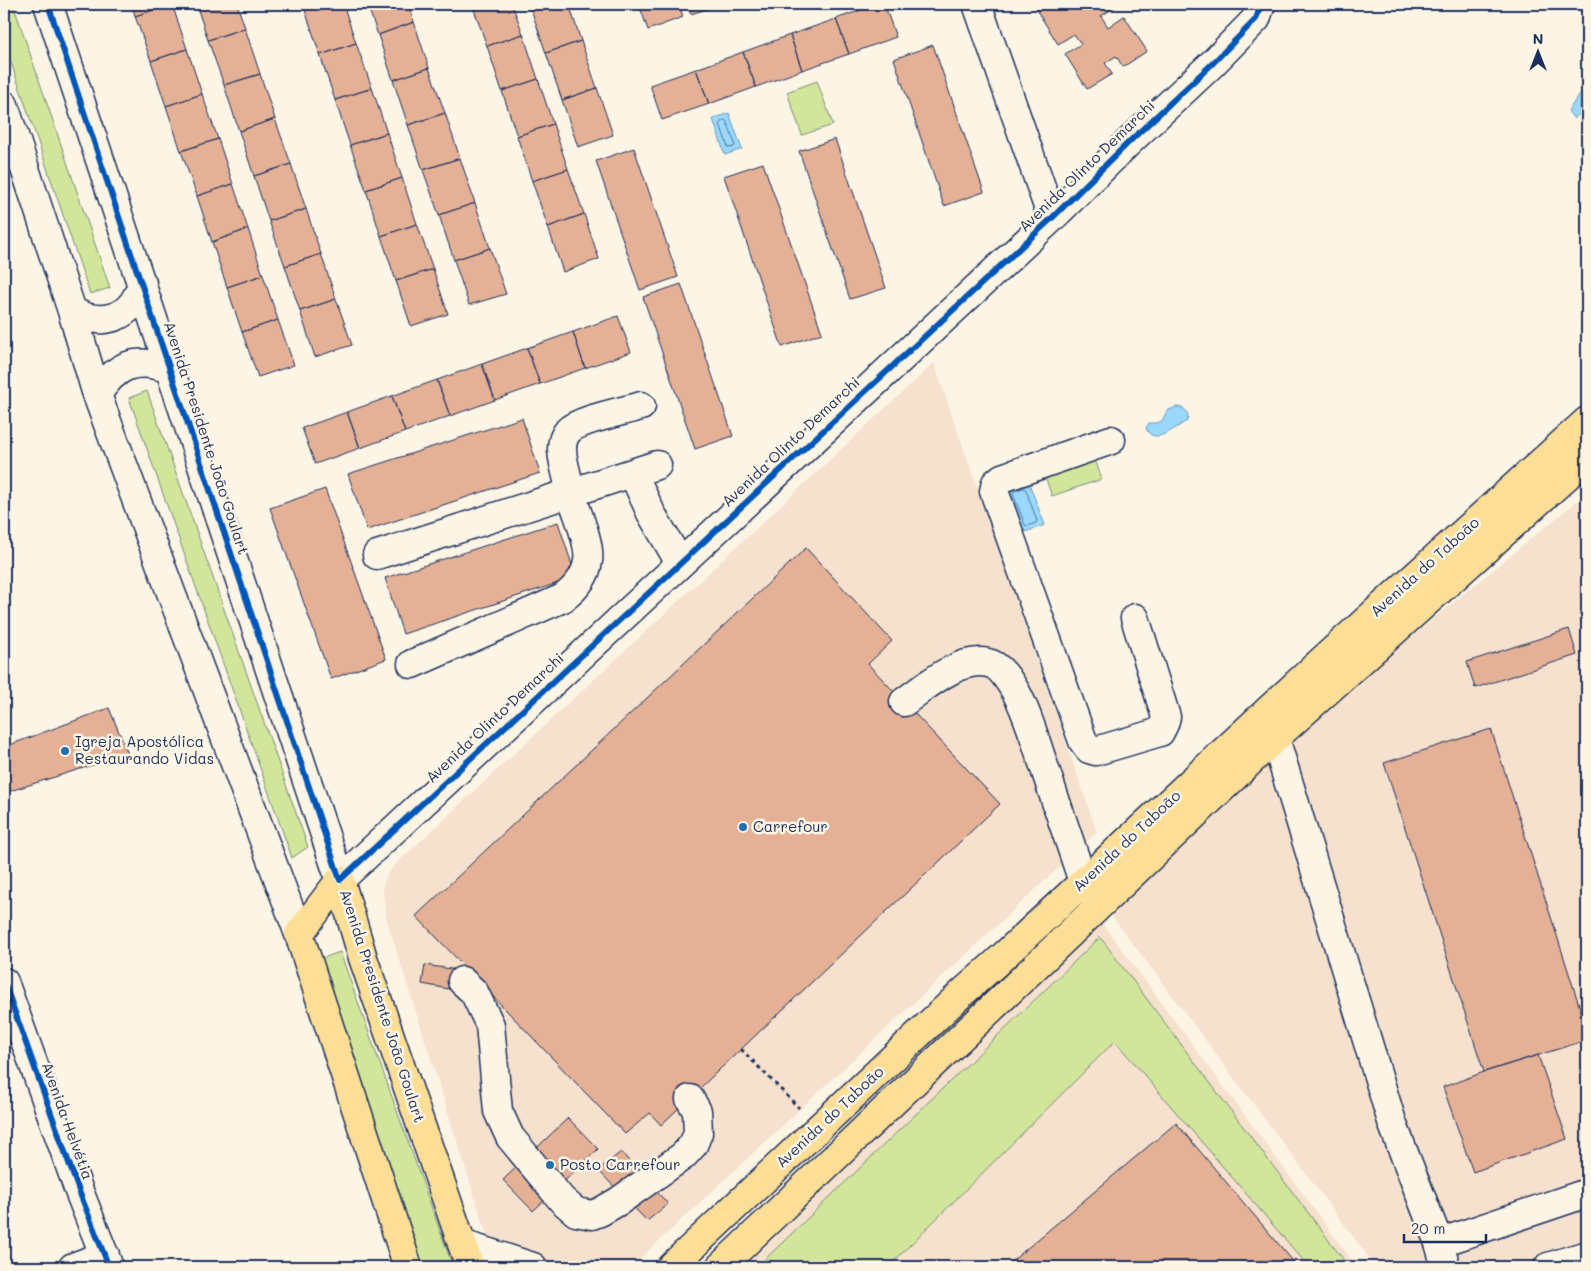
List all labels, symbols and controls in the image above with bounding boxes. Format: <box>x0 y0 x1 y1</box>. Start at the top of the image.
north arrow <box>1514 28 1564 78</box>
text: N <box>1533 29 1543 48</box>
street label: Avenida Olinto Demarchi <box>1014 95 1159 236</box>
street label: Avenida Presidente João Goulart <box>160 319 254 557</box>
street label: Avenida Olinto Demarchi <box>717 372 864 511</box>
street label: Avenida do Taboão <box>1366 512 1483 621</box>
street label: Avenida Olinto Demarchi <box>421 648 568 787</box>
place label: Igreja Apostólica Restaurando Vidas <box>75 731 214 768</box>
marker: Igreja Apostólica Restaurando Vidas <box>59 745 71 757</box>
street label: Avenida do Taboão <box>1068 785 1184 895</box>
place label: Carrefour <box>753 816 828 836</box>
marker: Carrefour <box>737 821 749 833</box>
street label: Avenida Presidente João Goulart <box>336 887 430 1125</box>
street label: Avenida Helvétia <box>37 1059 98 1182</box>
street label: Avenida do Taboão <box>771 1061 887 1171</box>
place label: Posto Carrefour <box>560 1154 681 1174</box>
marker: Posto Carrefour <box>544 1159 556 1171</box>
scale bar <box>1404 1211 1486 1243</box>
text: 20 m <box>1411 1218 1445 1238</box>

